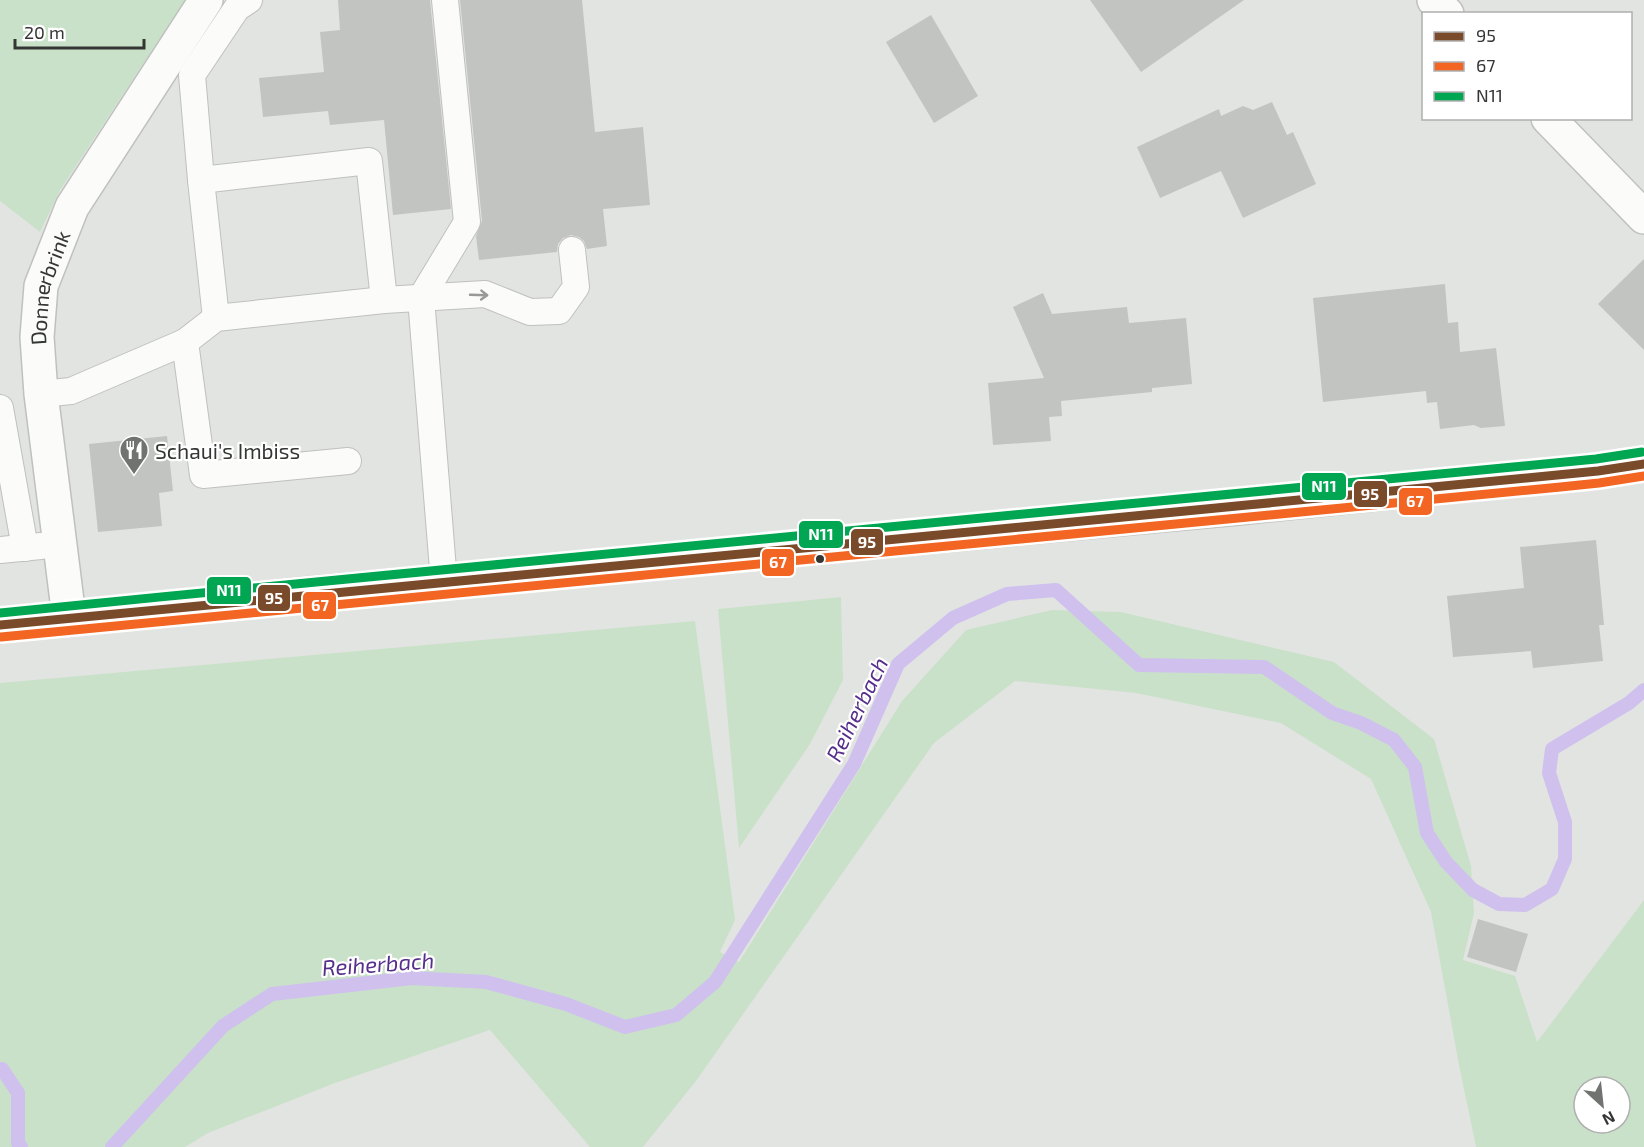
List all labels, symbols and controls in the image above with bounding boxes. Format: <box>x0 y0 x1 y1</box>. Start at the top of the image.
scale bar <box>15 12 144 50</box>
legend <box>1422 12 1632 120</box>
text: 20 m <box>24 21 65 43</box>
text: 95 <box>1476 24 1496 46</box>
text: 67 <box>1476 54 1496 76</box>
text: N11 <box>1476 84 1503 106</box>
street label: Donnerbrink <box>24 226 74 346</box>
one-way arrow <box>468 289 488 301</box>
restaurant icon: Schaui's Imbiss <box>118 434 150 476</box>
place label: Schaui's Imbiss <box>155 438 300 463</box>
line badge: N11 <box>1301 472 1347 501</box>
text: N11 <box>1311 476 1337 495</box>
line badge: 95 <box>1353 480 1388 508</box>
text: 95 <box>1361 484 1379 503</box>
line badge: 67 <box>1398 487 1433 516</box>
text: 67 <box>1406 491 1424 510</box>
line badge: N11 <box>798 520 844 549</box>
text: N11 <box>808 524 834 543</box>
line badge: 95 <box>850 528 884 556</box>
text: 95 <box>858 532 876 551</box>
line badge: 67 <box>761 548 795 577</box>
text: 67 <box>769 552 787 571</box>
unlabelled marker <box>814 553 826 565</box>
line badge: N11 <box>206 576 252 605</box>
text: N11 <box>216 580 242 599</box>
line badge: 95 <box>257 584 291 612</box>
text: 95 <box>265 588 283 607</box>
line badge: 67 <box>302 591 337 620</box>
text: 67 <box>311 595 329 614</box>
water label: Reiherbach <box>820 653 892 765</box>
water label: Reiherbach <box>321 946 435 980</box>
north arrow <box>1572 1075 1632 1135</box>
text: N <box>1600 1108 1619 1130</box>

